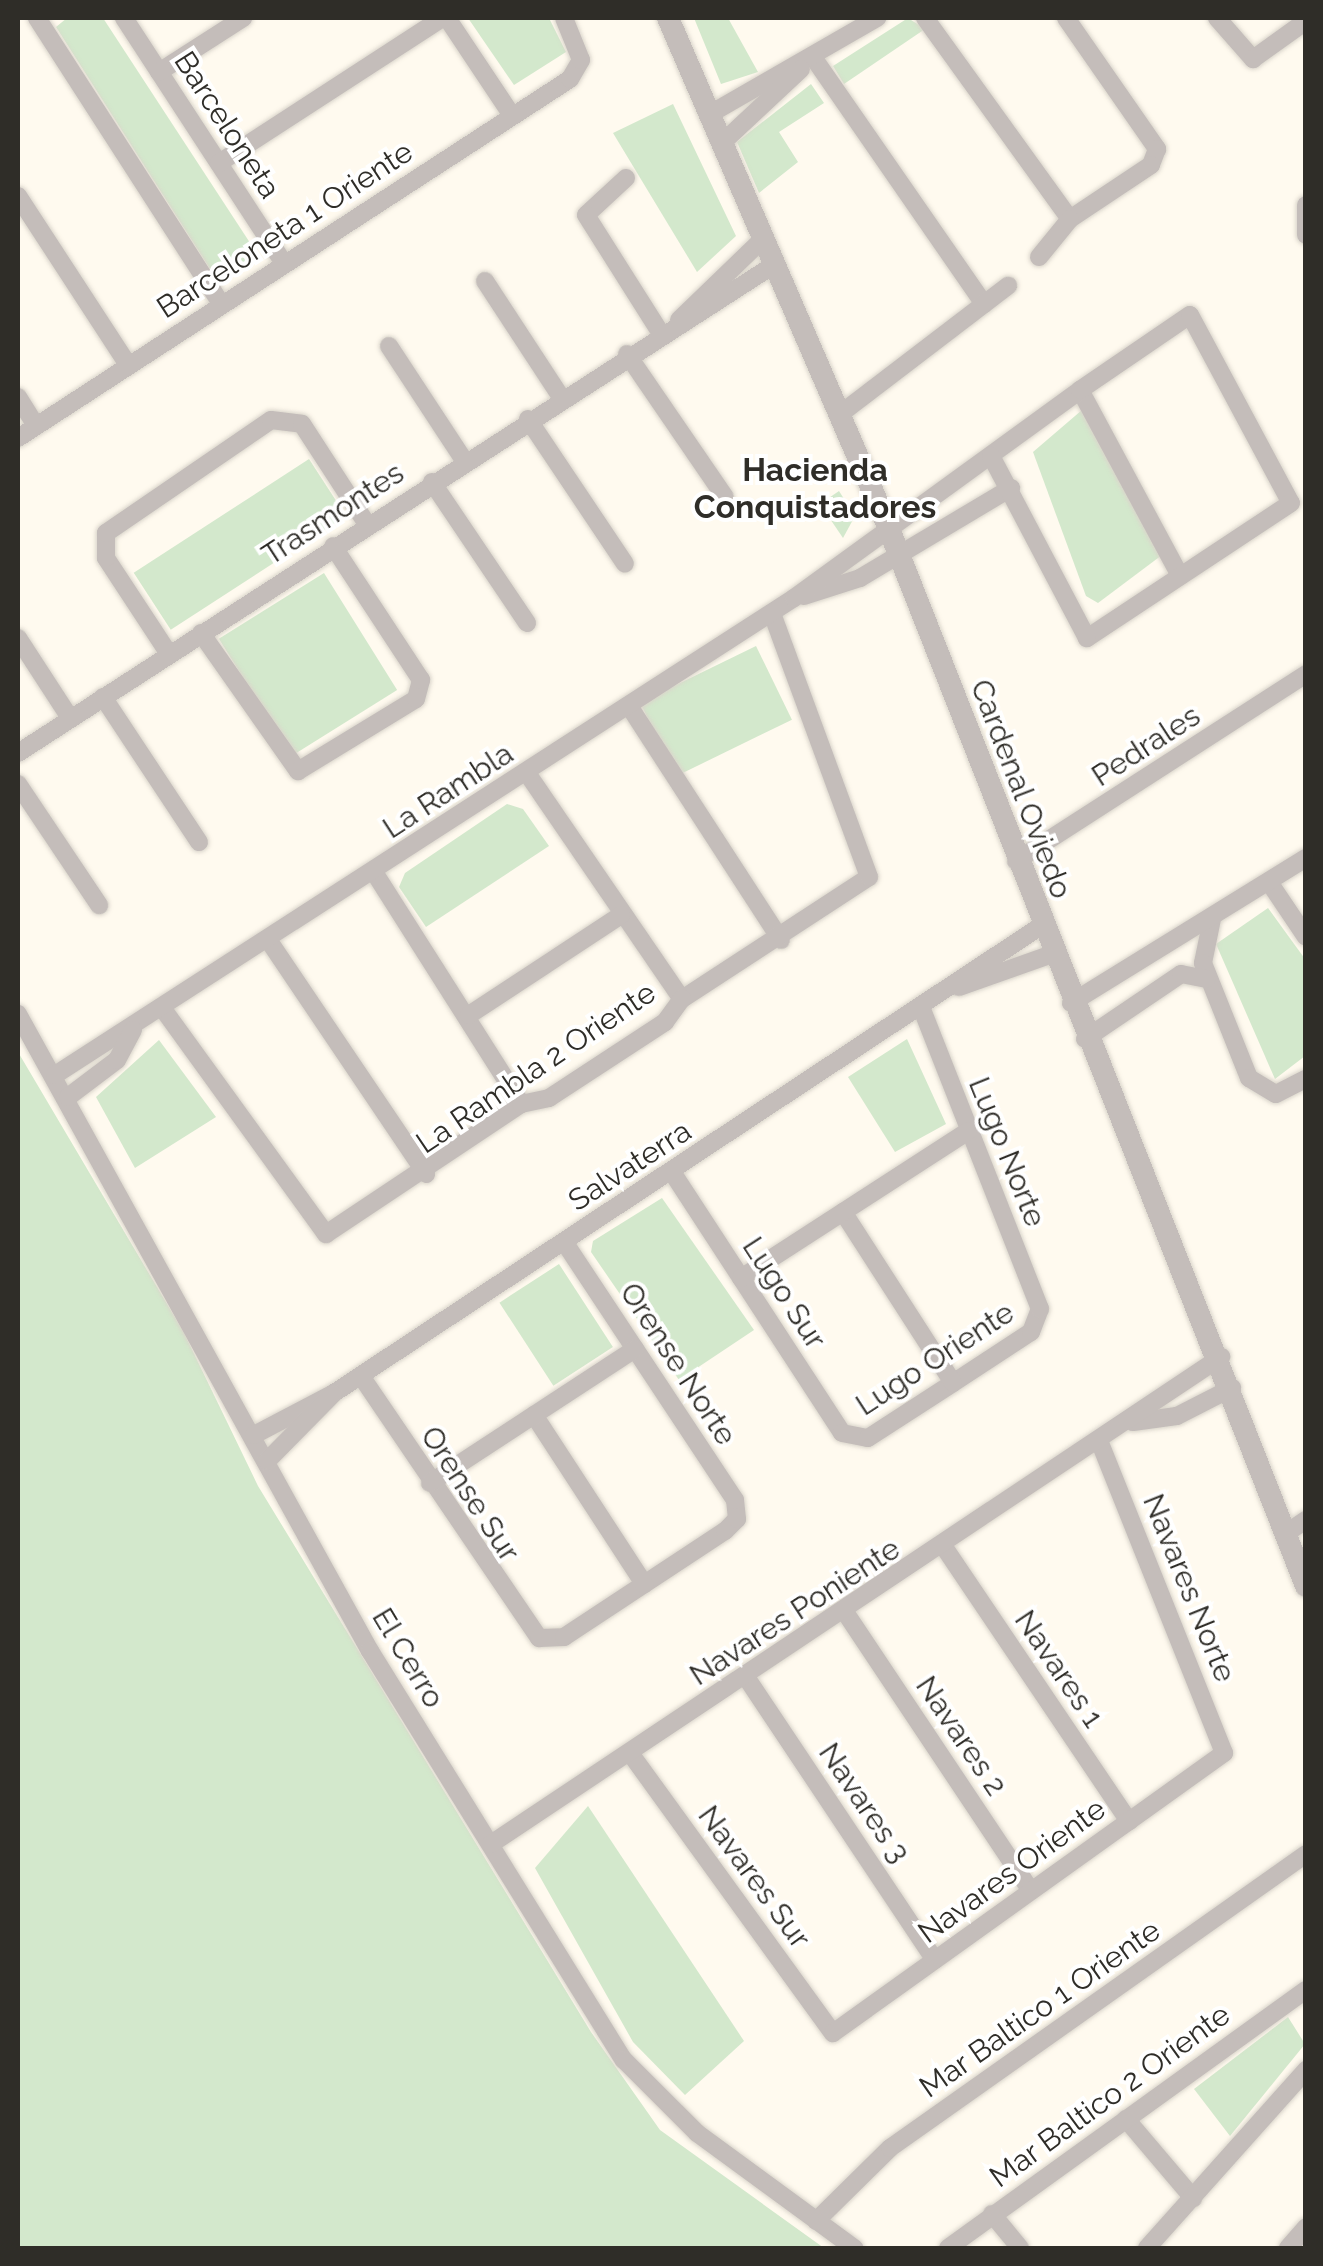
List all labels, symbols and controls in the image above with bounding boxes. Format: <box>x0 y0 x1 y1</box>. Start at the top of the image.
street label: Barceloneta <box>166 45 288 205</box>
street label: Barceloneta 1 Oriente <box>150 134 420 326</box>
district label: Hacienda Conquistadores <box>694 452 936 527</box>
street label: Trasmontes <box>255 455 411 573</box>
street label: Cardenal Oviedo <box>963 674 1079 904</box>
street label: Pedrales <box>1085 698 1207 794</box>
street label: La Rambla <box>376 736 520 846</box>
street label: La Rambla 2 Oriente <box>410 975 662 1161</box>
street label: Lugo Norte <box>961 1072 1053 1232</box>
street label: Salvaterra <box>562 1113 698 1219</box>
street label: Lugo Sur <box>735 1230 833 1356</box>
street label: Orense Norte <box>612 1276 744 1452</box>
street label: Lugo Oriente <box>849 1295 1021 1423</box>
street label: Orense Sur <box>413 1420 527 1568</box>
street label: Navares Norte <box>1135 1489 1243 1687</box>
street label: Navares Poniente <box>683 1531 907 1693</box>
street label: El Cerro <box>364 1601 452 1715</box>
street label: Navares 1 <box>1007 1604 1111 1734</box>
street label: Navares 2 <box>908 1669 1014 1803</box>
street label: Navares 3 <box>811 1736 917 1870</box>
street label: Navares Oriente <box>911 1791 1113 1951</box>
street label: Navares Sur <box>690 1799 818 1955</box>
street label: Mar Baltico 1 Oriente <box>913 1912 1167 2106</box>
street label: Mar Baltico 2 Oriente <box>983 1997 1237 2195</box>

